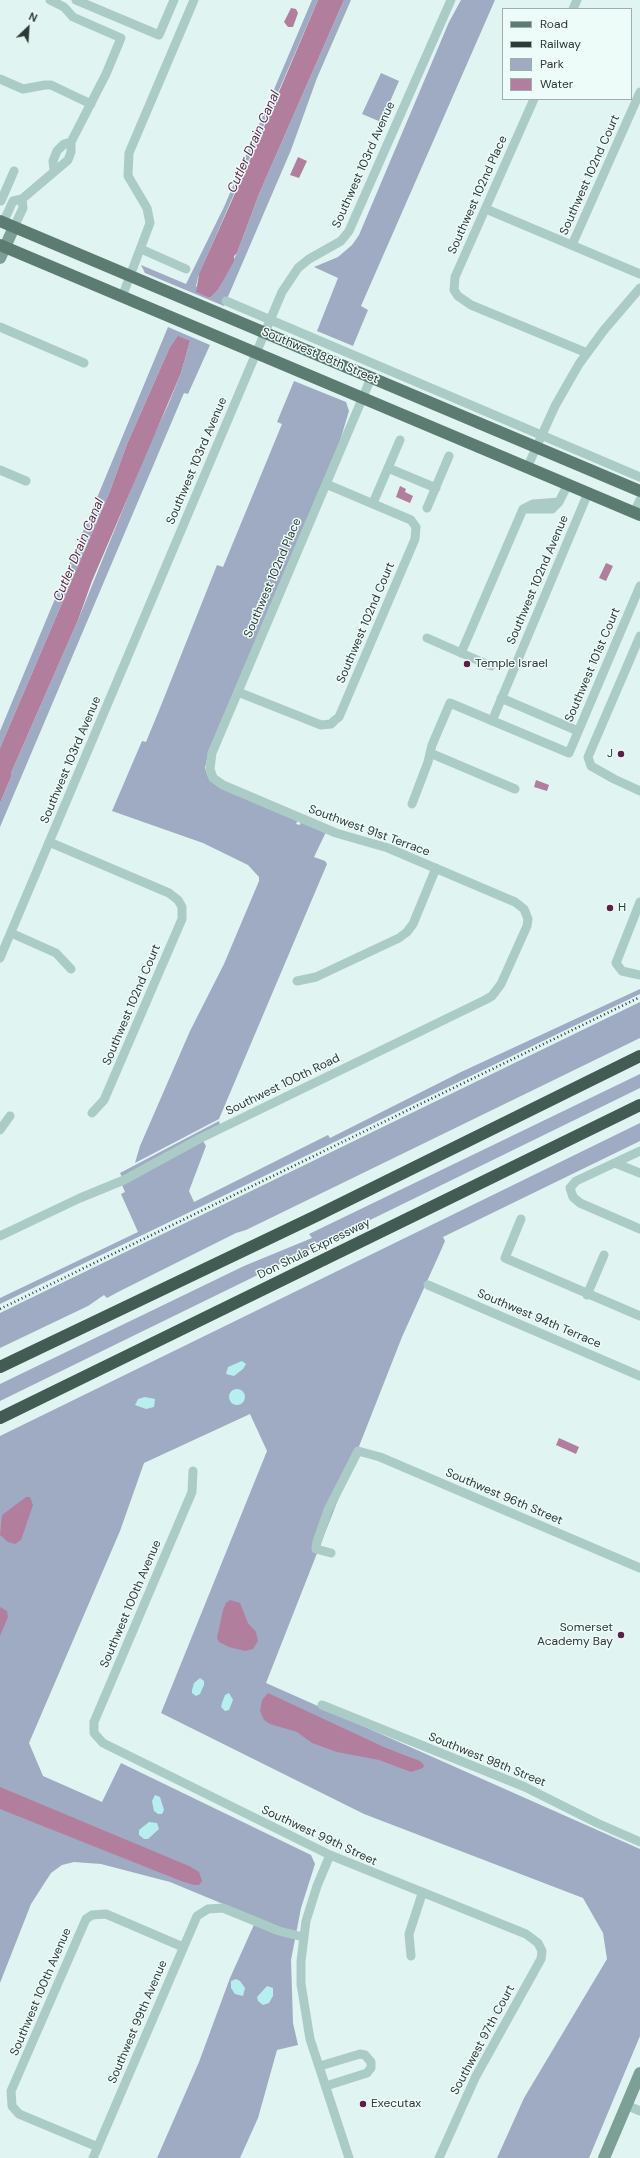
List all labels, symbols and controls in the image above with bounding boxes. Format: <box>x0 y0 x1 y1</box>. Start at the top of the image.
north arrow <box>8 8 48 48</box>
legend <box>502 8 632 100</box>
text: N <box>26 9 40 25</box>
text: Road <box>540 16 568 32</box>
text: Railway <box>540 36 581 52</box>
text: Park <box>540 56 564 72</box>
text: Water <box>540 76 573 92</box>
water label: Cutler Drain Canal <box>225 89 283 195</box>
street label: Southwest 103rd Avenue <box>330 100 398 230</box>
street label: Southwest 102nd Court <box>557 113 623 237</box>
street label: Southwest 102nd Place <box>445 134 511 256</box>
street label: Southwest 88th Street <box>259 325 381 387</box>
street label: Southwest 103rd Avenue <box>164 395 230 527</box>
water label: Cutler Drain Canal <box>50 496 108 604</box>
street label: Southwest 102nd Avenue <box>504 513 572 647</box>
street label: Southwest 102nd Place <box>241 516 305 640</box>
street label: Southwest 102nd Court <box>334 560 398 686</box>
street label: Southwest 101st Court <box>562 606 624 724</box>
place label: Temple Israel <box>475 657 548 671</box>
marker: Temple Israel <box>462 659 472 669</box>
street label: Southwest 103rd Avenue <box>38 694 104 826</box>
place label: J <box>607 747 613 761</box>
marker: J <box>616 749 626 759</box>
street label: Southwest 91st Terrace <box>306 802 432 860</box>
place label: H <box>618 901 626 915</box>
marker: H <box>605 903 615 913</box>
street label: Southwest 102nd Court <box>100 942 164 1068</box>
street label: Southwest 100th Road <box>224 1051 342 1119</box>
street label: Don Shula Expressway <box>255 1215 373 1283</box>
street label: Southwest 94th Terrace <box>475 1286 603 1352</box>
street label: Southwest 96th Street <box>443 1466 565 1528</box>
street label: Southwest 100th Avenue <box>97 1538 165 1670</box>
place label: Somerset Academy Bay <box>537 1621 613 1649</box>
marker: Somerset Academy Bay <box>616 1630 626 1640</box>
street label: Southwest 98th Street <box>426 1730 548 1790</box>
street label: Southwest 99th Street <box>259 1803 379 1869</box>
street label: Southwest 100th Avenue <box>7 1926 75 2058</box>
street label: Southwest 99th Avenue <box>105 1958 171 2086</box>
street label: Southwest 97th Court <box>448 1983 518 2097</box>
place label: Executax <box>371 2097 421 2111</box>
marker: Executax <box>358 2099 368 2109</box>

